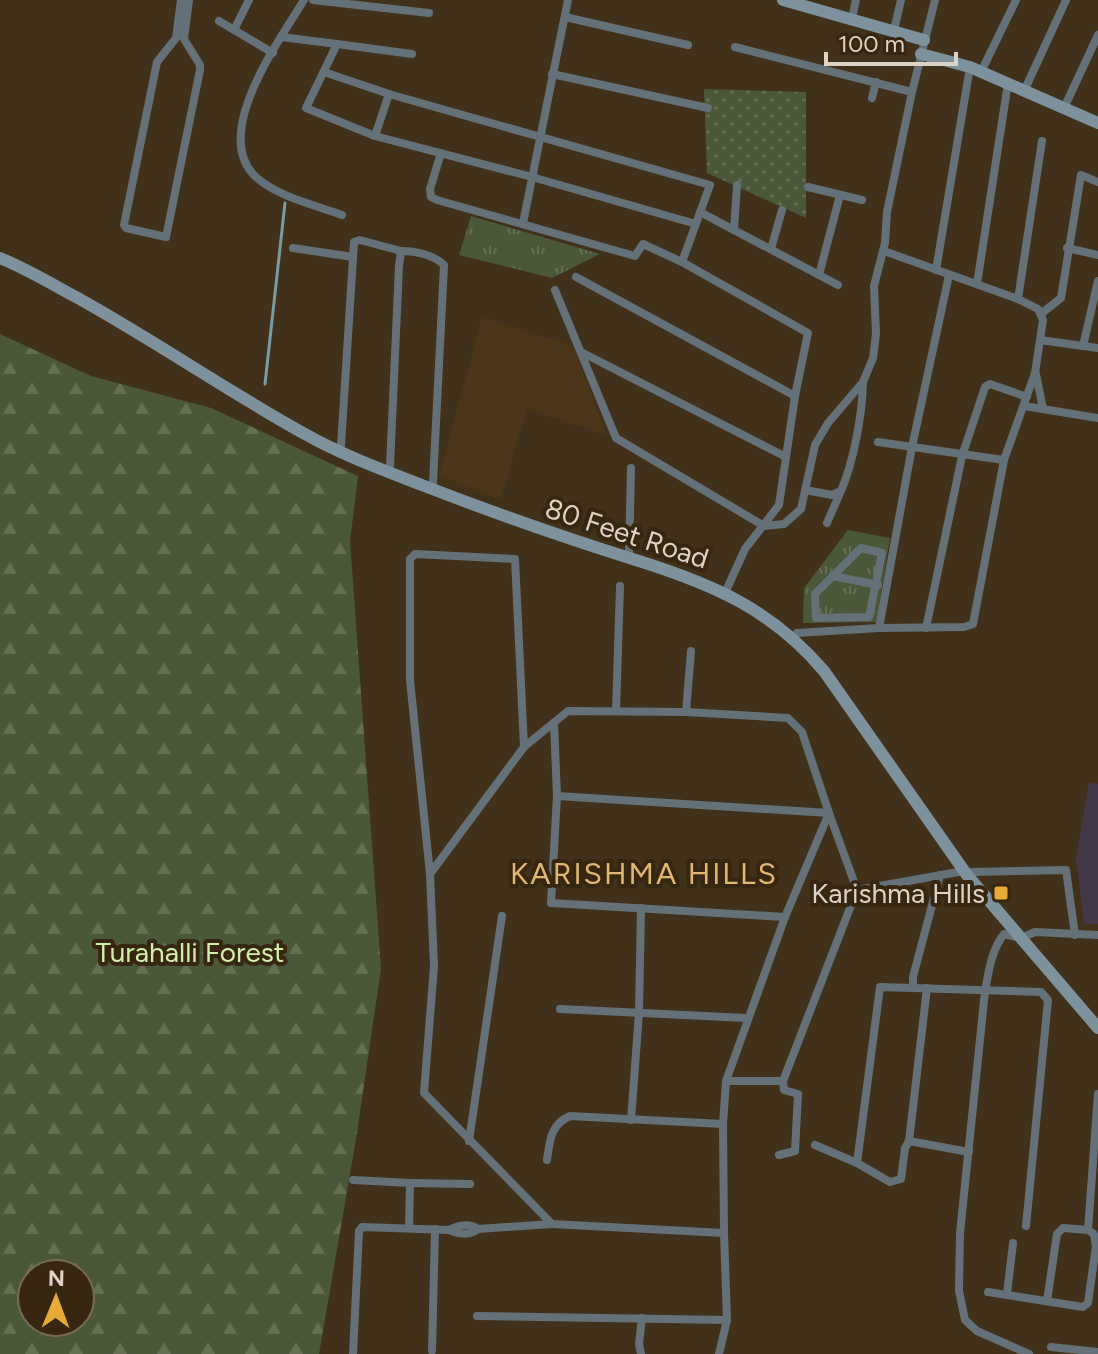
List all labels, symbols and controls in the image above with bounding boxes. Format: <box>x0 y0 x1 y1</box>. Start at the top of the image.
scale bar <box>826 16 956 66</box>
text: 100 m <box>838 29 905 58</box>
street label: 80 Feet Road <box>541 491 713 575</box>
district label: KARISHMA HILLS <box>510 855 778 892</box>
place label: Karishma Hills <box>811 876 985 910</box>
marker: Karishma Hills <box>992 884 1010 902</box>
park label: Turahalli Forest <box>96 935 284 969</box>
north arrow <box>16 1258 96 1338</box>
text: N <box>48 1265 65 1292</box>

